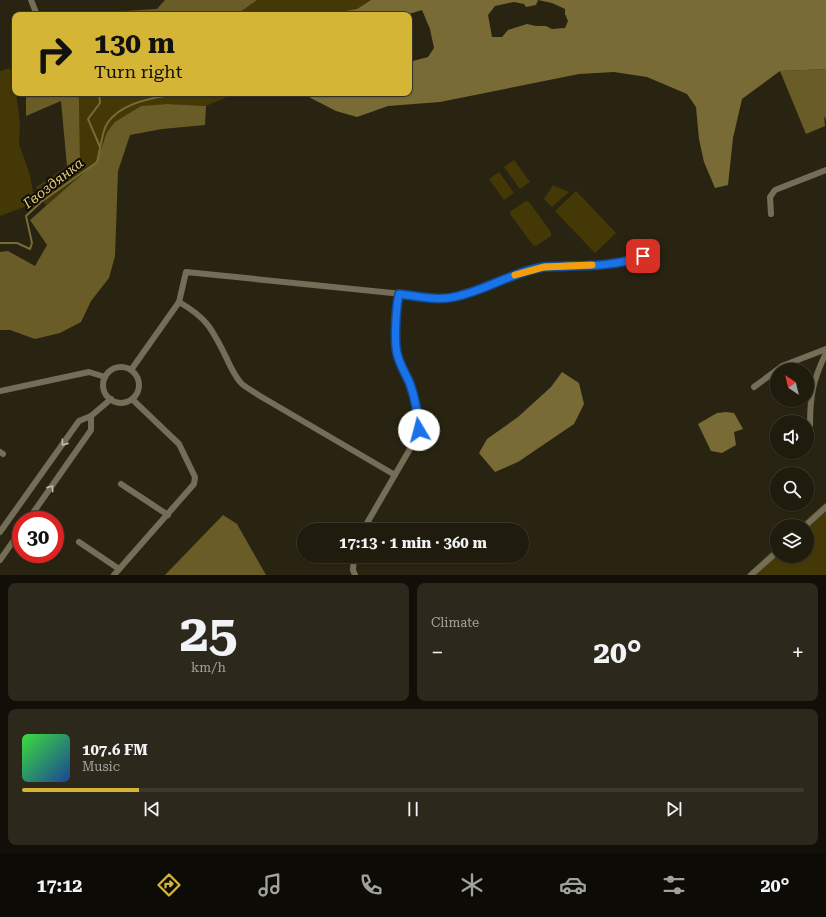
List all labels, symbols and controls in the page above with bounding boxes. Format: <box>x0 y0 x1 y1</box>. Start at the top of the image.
text: 130 m <box>94 27 175 60</box>
icon: right <box>28 28 80 80</box>
text: Turn right <box>94 61 182 82</box>
water label: Гвоздянка <box>19 155 86 212</box>
pin <box>626 239 660 273</box>
icon: arrive <box>632 245 654 267</box>
north arrow <box>770 363 814 407</box>
map controls <box>770 363 814 563</box>
position arrow <box>398 409 440 451</box>
button: sound <box>770 415 814 459</box>
one-way arrow <box>62 438 69 445</box>
button: search <box>770 467 814 511</box>
one-way arrow <box>46 485 54 492</box>
speed limit sign: 30 <box>12 511 64 563</box>
button: layers <box>770 519 814 563</box>
text: 17:13 · 1 min · 360 m <box>339 534 487 552</box>
text: 25 <box>179 603 238 664</box>
text: Climate <box>431 615 479 630</box>
text: 20° <box>593 635 642 670</box>
text: − <box>431 640 443 665</box>
text: + <box>792 640 804 665</box>
text: km/h <box>191 660 226 675</box>
text: 107.6 FM <box>82 741 148 759</box>
text: Music <box>82 759 120 774</box>
icon: previous <box>141 798 163 820</box>
icon: pause <box>402 798 424 820</box>
icon: next <box>663 798 685 820</box>
icon: directions <box>155 871 183 899</box>
icon: music <box>256 871 284 899</box>
icon: phone <box>357 871 385 899</box>
icon: climate <box>458 871 486 899</box>
icon: car <box>559 871 587 899</box>
icon: filters <box>660 871 688 899</box>
text: 17:12 <box>36 875 82 896</box>
text: 20° <box>760 875 790 896</box>

